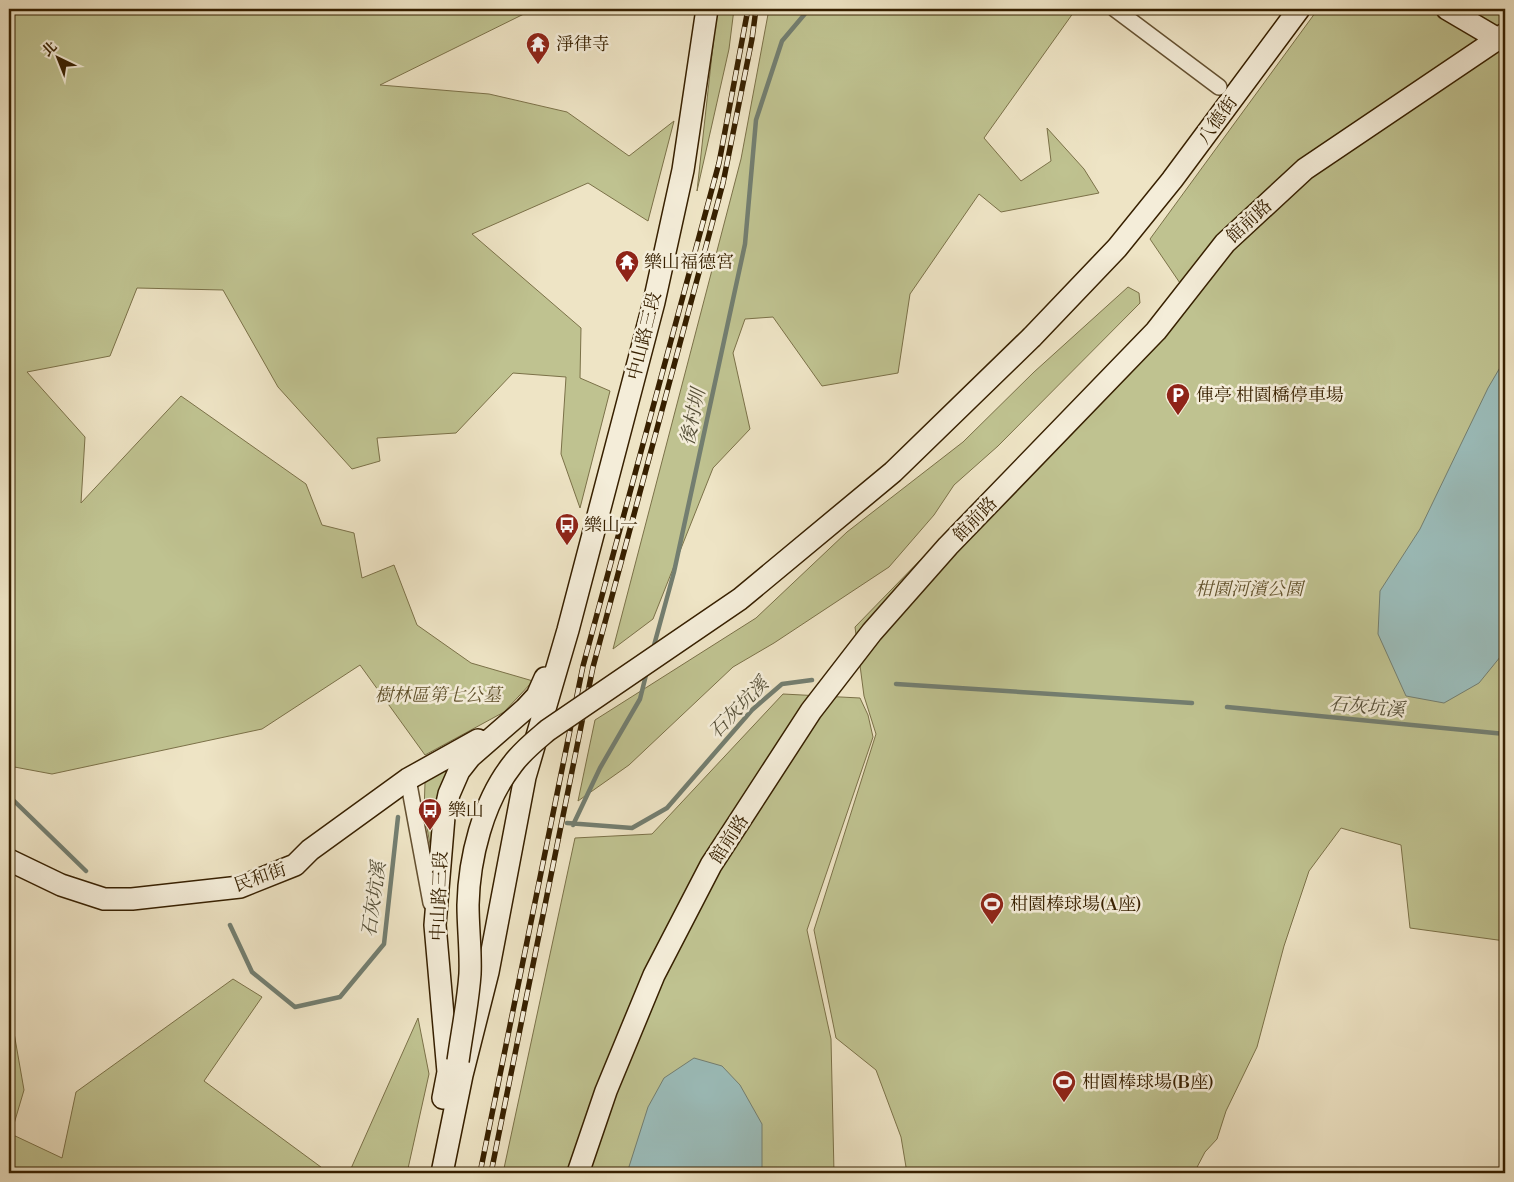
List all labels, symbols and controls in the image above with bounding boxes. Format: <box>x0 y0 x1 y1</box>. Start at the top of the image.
temple icon: 淨律寺 <box>525 31 551 65</box>
north arrow <box>32 32 82 82</box>
place label: 淨律寺 <box>556 33 610 56</box>
text: 北 <box>39 38 61 61</box>
street label: 八德街 <box>1192 92 1243 149</box>
street label: 館前路 <box>1222 195 1277 248</box>
temple icon: 樂山福德宮 <box>614 249 640 283</box>
place label: 樂山福德宮 <box>644 251 734 274</box>
street label: 中山路三段 <box>622 290 667 383</box>
parking icon: 俥亭 柑園橋停車場 <box>1165 382 1191 416</box>
water label: 後村圳 <box>675 384 711 448</box>
place label: 俥亭 柑園橋停車場 <box>1196 384 1344 407</box>
street label: 館前路 <box>948 492 1002 547</box>
bus stop icon: 樂山一 <box>554 512 580 546</box>
place label: 樂山一 <box>584 514 638 537</box>
park label: 柑園河濱公園 <box>1195 578 1306 601</box>
water label: 石灰坑溪 <box>704 671 775 743</box>
park label: 樹林區第七公墓 <box>375 684 504 707</box>
water label: 石灰坑溪 <box>1328 692 1408 722</box>
bus stop icon: 樂山 <box>417 797 443 831</box>
place label: 樂山 <box>448 799 484 822</box>
street label: 館前路 <box>705 810 754 868</box>
street label: 中山路三段 <box>426 851 453 941</box>
street label: 民和街 <box>231 858 289 897</box>
water label: 石灰坑溪 <box>357 858 391 938</box>
sports icon: 柑園棒球場(A座) <box>979 891 1005 925</box>
place label: 柑園棒球場(A座) <box>1010 893 1141 916</box>
sports icon: 柑園棒球場(B座) <box>1051 1069 1077 1103</box>
place label: 柑園棒球場(B座) <box>1082 1071 1214 1094</box>

